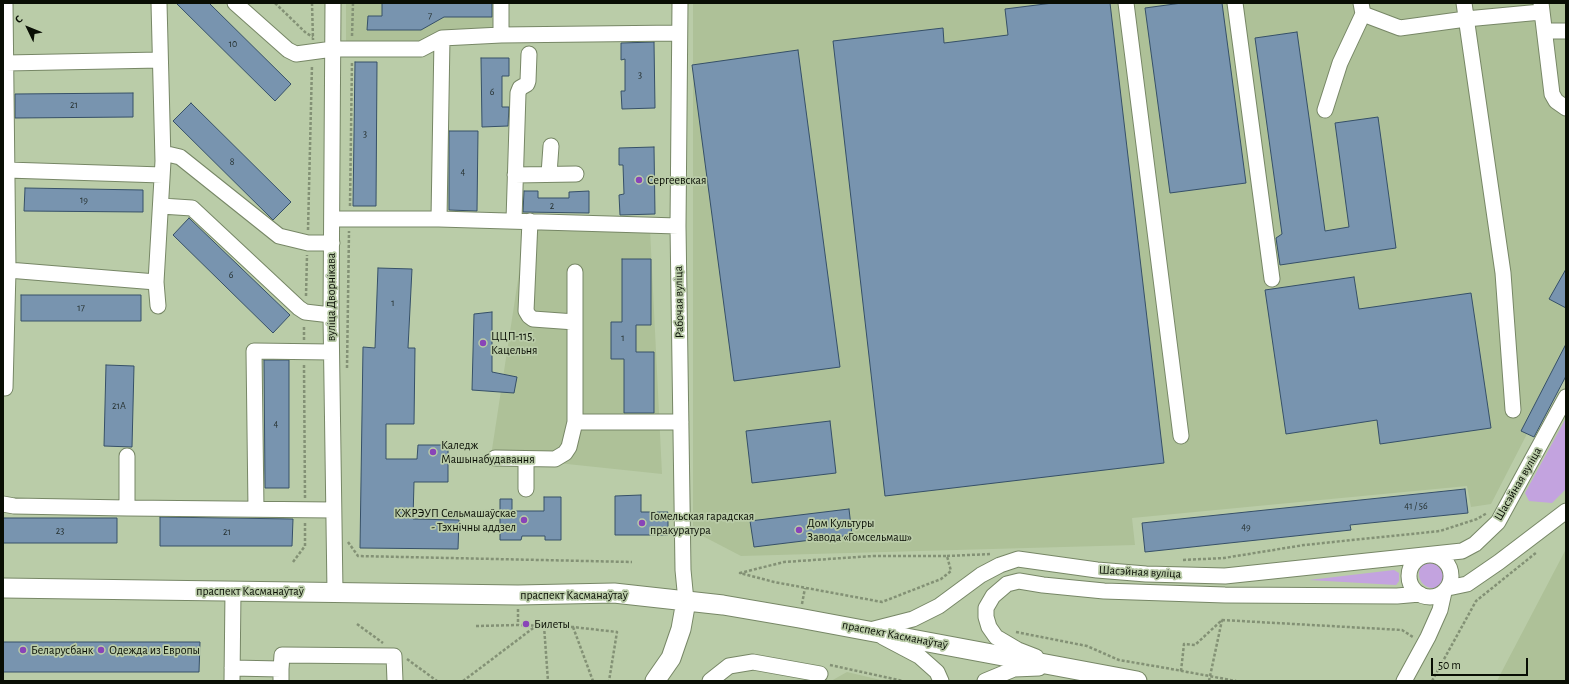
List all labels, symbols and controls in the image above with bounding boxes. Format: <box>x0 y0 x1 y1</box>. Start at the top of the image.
north arrow <box>8 8 48 48</box>
house number: 7 <box>428 10 432 22</box>
text: С <box>13 13 25 25</box>
house number: 10 <box>229 38 237 50</box>
house number: 3 <box>638 69 642 81</box>
house number: 6 <box>490 86 494 98</box>
house number: 21 <box>70 99 78 111</box>
house number: 3 <box>363 128 367 140</box>
house number: 8 <box>230 156 234 168</box>
house number: 4 <box>461 166 465 178</box>
place label: Сергеевская <box>647 173 706 187</box>
marker: Сергеевская <box>634 175 644 185</box>
house number: 19 <box>80 194 88 206</box>
house number: 2 <box>550 200 554 212</box>
street label: вуліца Дворнікава <box>324 253 338 341</box>
street label: Рабочая вуліца <box>671 266 687 338</box>
house number: 6 <box>229 269 233 281</box>
house number: 1 <box>391 297 395 309</box>
house number: 17 <box>77 302 85 314</box>
place label: ЦЦП-115, Кацельня <box>491 329 538 357</box>
house number: 1 <box>621 332 625 344</box>
marker: ЦЦП-115, Кацельня <box>478 338 488 348</box>
house number: 21А <box>112 400 126 412</box>
house number: 4 <box>274 418 278 430</box>
place label: Каледж Машынабудавання <box>441 438 535 466</box>
street label: Шасэйная вуліца <box>1491 445 1545 523</box>
marker: Каледж Машынабудавання <box>428 447 438 457</box>
house number: 41 / 56 <box>1404 500 1428 512</box>
place label: КЖРЭУП Сельмашаўскае - Тэхнічны аддзел <box>394 506 516 534</box>
place label: Гомельская гарадская пракуратура <box>650 509 754 537</box>
marker: КЖРЭУП Сельмашаўскае - Тэхнічны аддзел <box>519 515 529 525</box>
place label: Дом Культуры Завода «Гомсельмаш» <box>807 516 912 544</box>
marker: Гомельская гарадская пракуратура <box>637 518 647 528</box>
house number: 49 <box>1241 521 1251 533</box>
house number: 23 <box>56 525 64 537</box>
marker: Дом Культуры Завода «Гомсельмаш» <box>794 525 804 535</box>
house number: 21 <box>223 526 231 538</box>
street label: Шасэйная вуліца <box>1098 563 1182 581</box>
street label: праспект Касманаўтаў <box>196 584 304 598</box>
street label: праспект Касманаўтаў <box>520 588 628 602</box>
place label: Билеты <box>534 617 570 631</box>
street label: праспект Касманаўтаў <box>841 618 949 652</box>
marker: Билеты <box>521 619 531 629</box>
place label: Беларусбанк <box>31 643 93 657</box>
place label: Одежда из Европы <box>109 643 200 657</box>
marker: Беларусбанк <box>18 645 28 655</box>
marker: Одежда из Европы <box>96 645 106 655</box>
scale bar <box>1433 650 1530 676</box>
text: 50 m <box>1438 659 1461 671</box>

